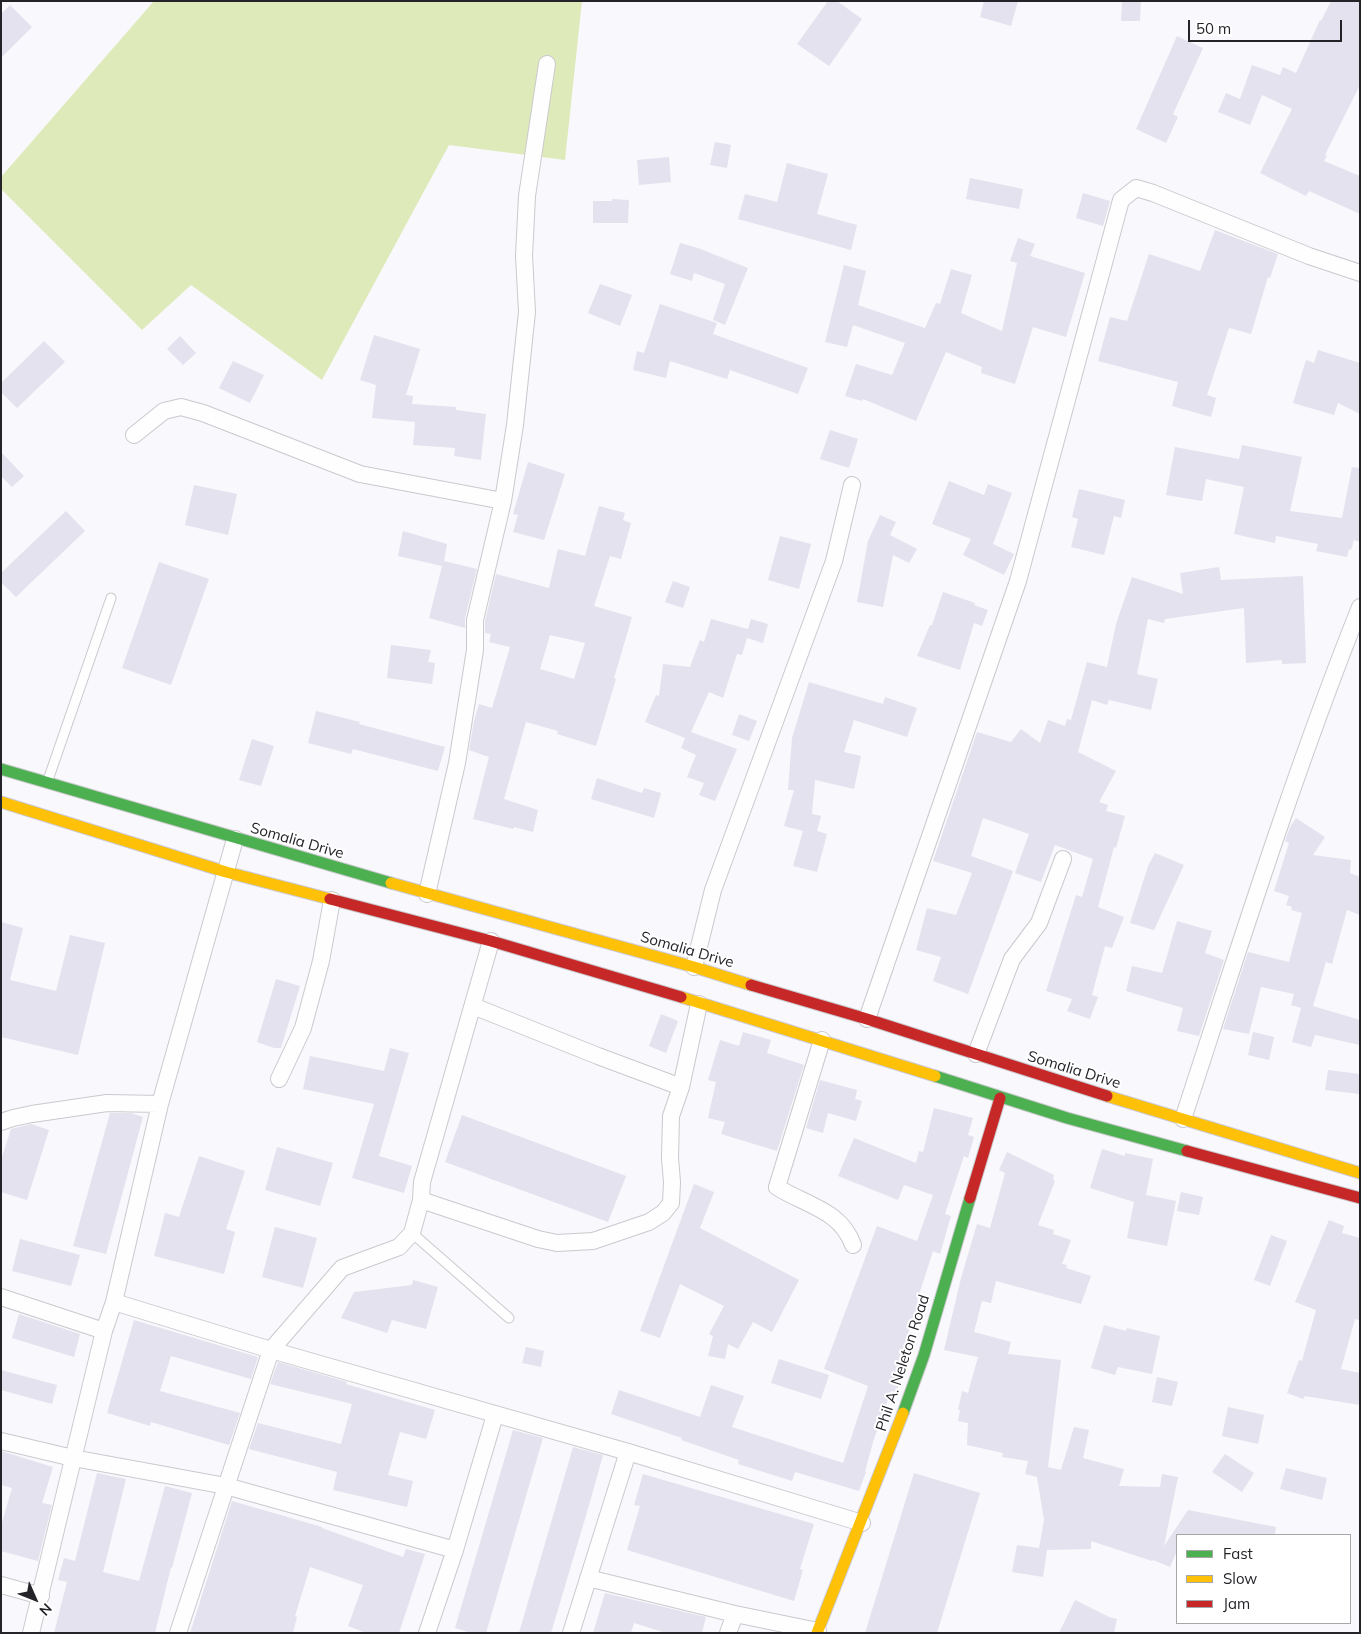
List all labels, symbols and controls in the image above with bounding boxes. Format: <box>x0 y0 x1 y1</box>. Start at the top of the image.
scale bar <box>1191 10 1345 42</box>
text: 50 m <box>1196 19 1231 38</box>
street label: Somalia Drive <box>248 819 346 863</box>
street label: Somalia Drive <box>638 928 736 972</box>
street label: Somalia Drive <box>1025 1047 1123 1093</box>
street label: Phil A. Neleton Road <box>872 1292 934 1434</box>
legend <box>1176 1534 1351 1624</box>
text: Fast <box>1223 1544 1253 1563</box>
text: Slow <box>1223 1569 1257 1588</box>
north arrow <box>10 1574 60 1624</box>
text: Jam <box>1223 1594 1250 1613</box>
text: N <box>36 1599 56 1619</box>

